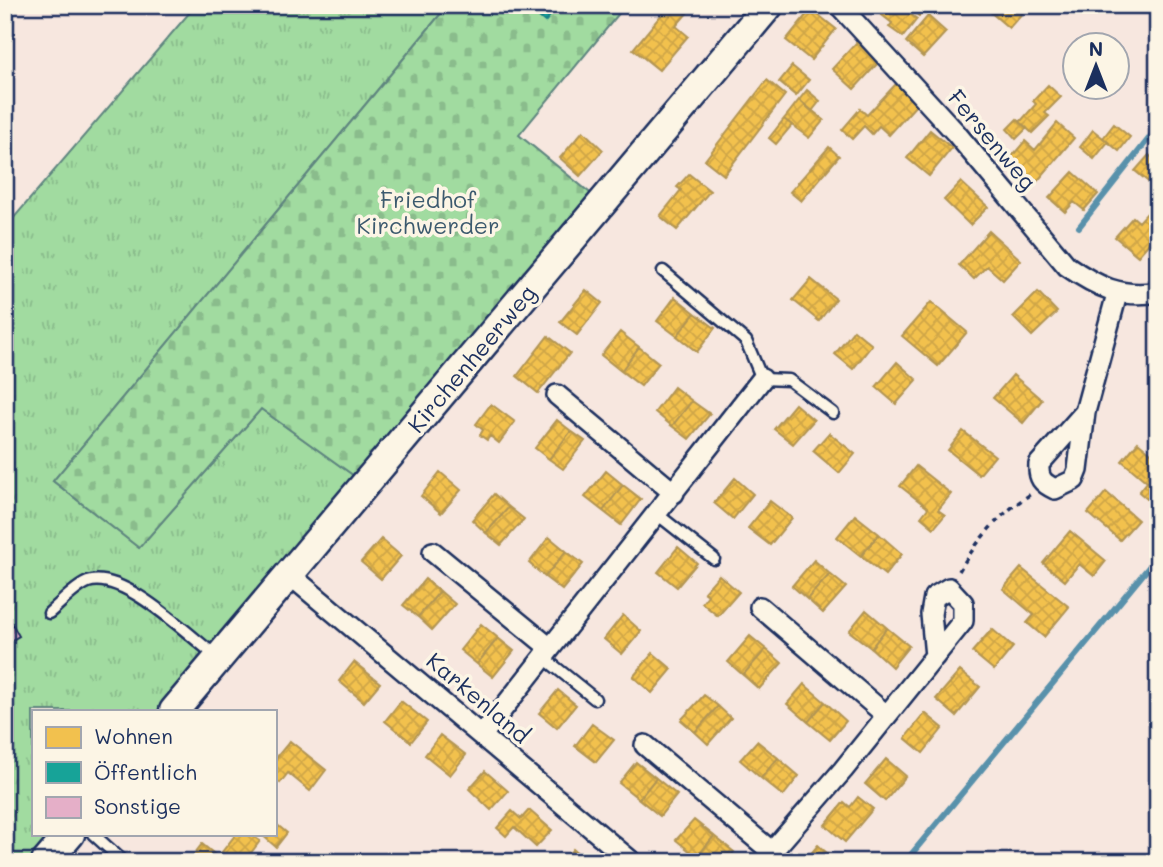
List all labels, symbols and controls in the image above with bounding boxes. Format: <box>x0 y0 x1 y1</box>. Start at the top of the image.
north arrow <box>1062 32 1132 102</box>
text: N <box>1089 36 1103 61</box>
street label: Fersenweg <box>942 83 1044 196</box>
park label: Friedhof Kirchwerder <box>356 184 500 240</box>
street label: Kirchenheerweg <box>400 278 542 439</box>
street label: Karkenland <box>421 645 537 749</box>
legend <box>32 710 276 836</box>
text: Wohnen <box>94 722 173 749</box>
text: Öffentlich <box>94 758 197 785</box>
text: Sonstige <box>94 792 181 819</box>

